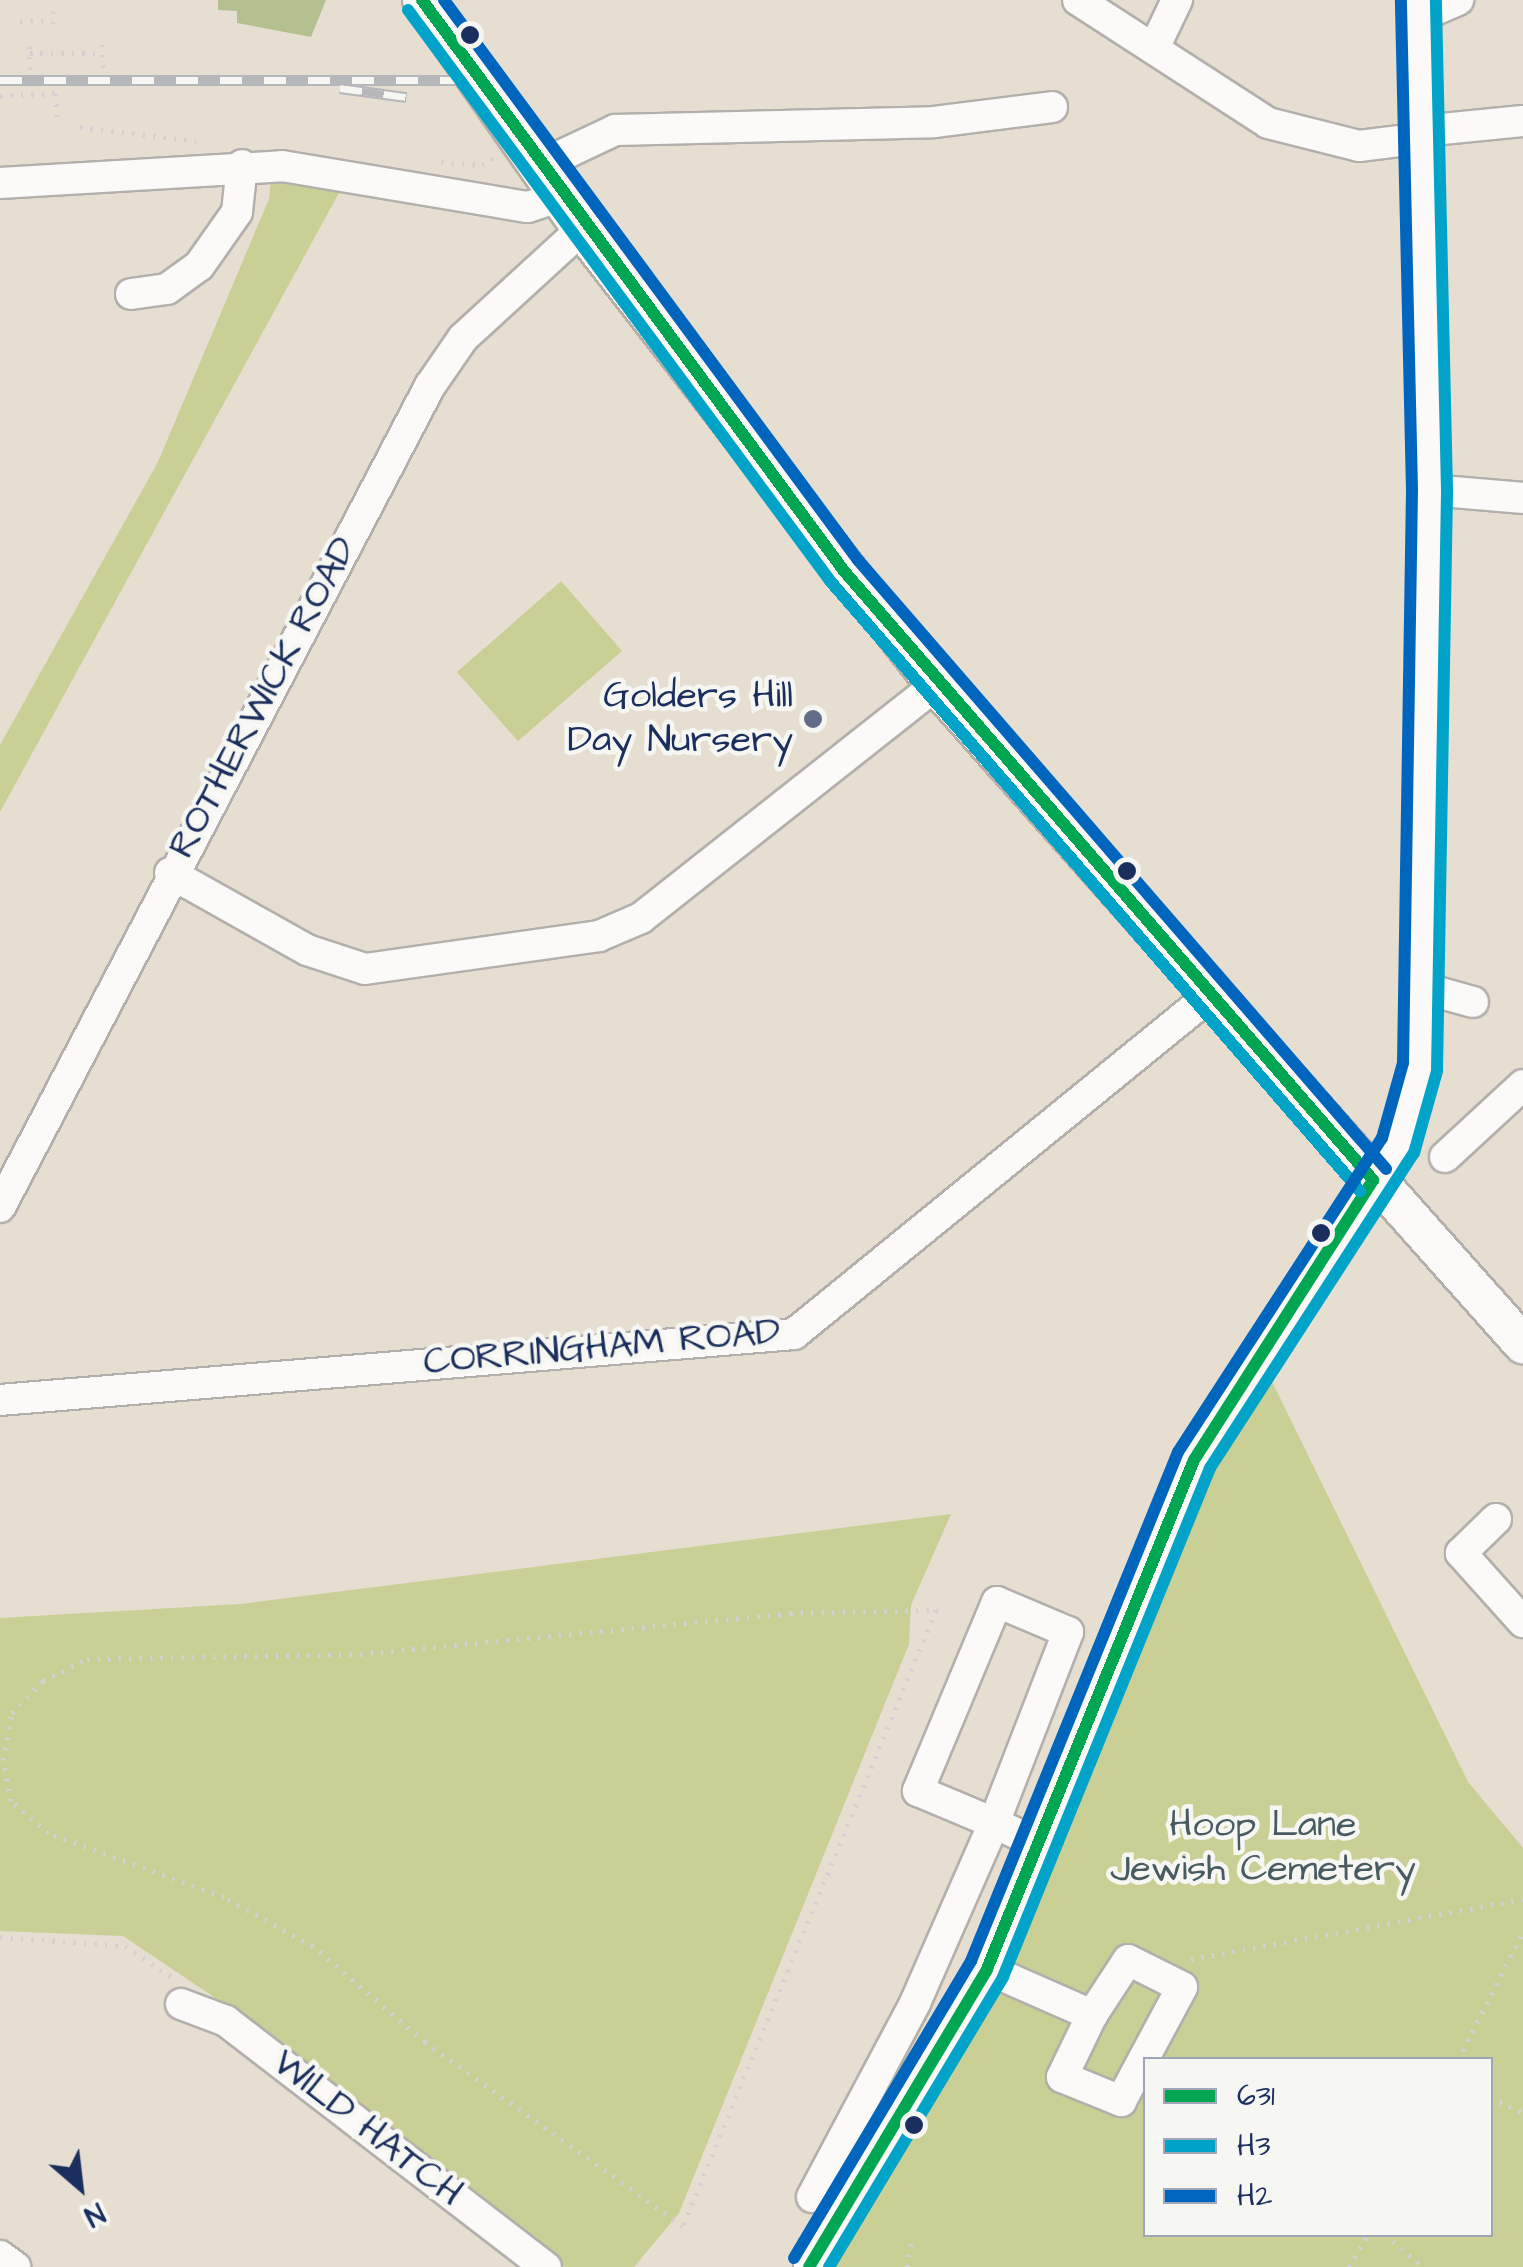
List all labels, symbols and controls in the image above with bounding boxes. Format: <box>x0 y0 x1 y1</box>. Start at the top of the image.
unlabelled marker <box>460 25 480 45</box>
street label: ROTHERWICK ROAD <box>160 530 368 866</box>
place label: Golders Hill Day Nursery <box>567 674 793 764</box>
marker: Golders Hill Day Nursery <box>802 708 824 730</box>
unlabelled marker <box>1117 861 1137 881</box>
unlabelled marker <box>1311 1223 1331 1243</box>
street label: CORRINGHAM ROAD <box>422 1310 782 1386</box>
park label: Hoop Lane Jewish Cemetery <box>1110 1803 1416 1892</box>
street label: WILD HATCH <box>263 2041 471 2217</box>
legend <box>1143 2057 1493 2237</box>
text: 631 <box>1237 2075 1275 2117</box>
unlabelled marker <box>904 2115 924 2135</box>
text: H3 <box>1237 2125 1270 2167</box>
north arrow <box>30 2137 130 2237</box>
text: H2 <box>1237 2175 1272 2217</box>
text: N <box>77 2193 111 2235</box>

